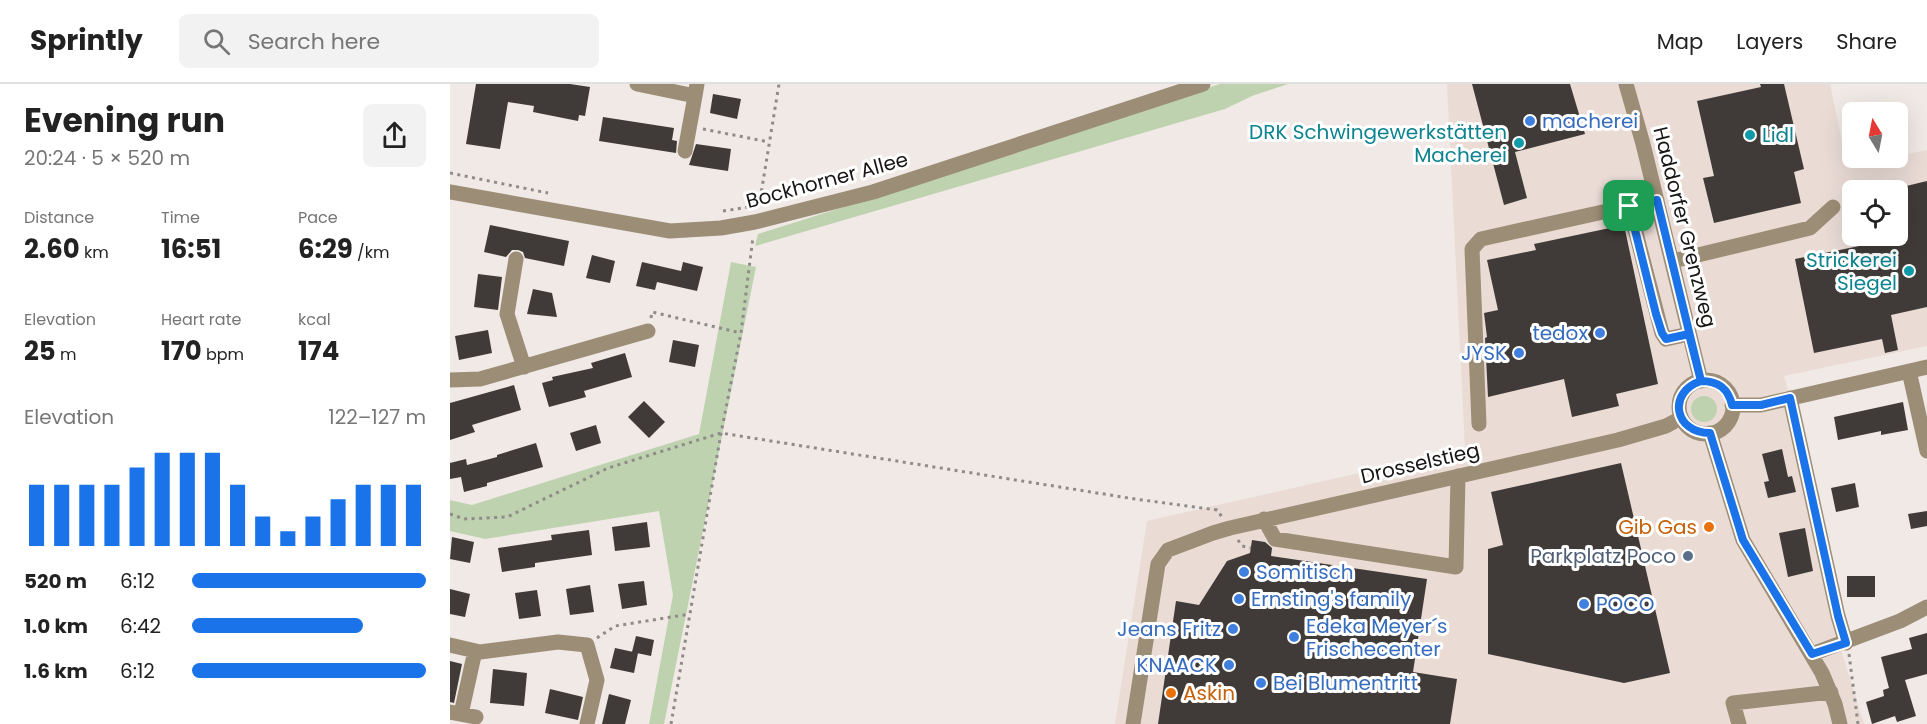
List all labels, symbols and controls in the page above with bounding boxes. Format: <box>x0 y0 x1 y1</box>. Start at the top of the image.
search box <box>179 14 599 68</box>
text: Sprintly <box>30 21 143 60</box>
icon: search <box>200 25 233 58</box>
text: Search here <box>248 26 380 57</box>
text: Map <box>1657 27 1703 56</box>
text: Layers <box>1736 27 1803 56</box>
text: Share <box>1836 27 1897 56</box>
text: Evening run <box>24 97 225 144</box>
north arrow <box>1842 102 1908 168</box>
map controls <box>1842 102 1908 246</box>
button: share <box>363 104 426 167</box>
place label: macherei <box>1542 107 1638 135</box>
marker: macherei <box>1523 114 1537 128</box>
place label: DRK Schwingewerkstätten Macherei <box>1249 118 1507 169</box>
place label: Lidl <box>1762 121 1794 149</box>
street label: Haddorfer Grenzweg <box>1646 124 1724 330</box>
marker: Lidl <box>1743 128 1757 142</box>
marker: DRK Schwingewerkstätten Macherei <box>1512 136 1526 150</box>
text: 20:24 · 5 × 520 m <box>24 144 190 172</box>
street label: Bockhorner Allee <box>743 145 911 215</box>
pin <box>1603 180 1654 231</box>
button: locate <box>1842 180 1908 246</box>
icon: arrive <box>1612 189 1645 222</box>
text: Distance <box>24 206 94 229</box>
text: Time <box>161 206 200 229</box>
text: Pace <box>298 206 338 229</box>
text: 2.60 <box>24 231 80 267</box>
text: 16:51 <box>161 231 221 267</box>
text: 6:29 <box>298 231 353 267</box>
text: km <box>80 241 109 264</box>
text: /km <box>353 241 389 264</box>
place label: Strickerei Siegel <box>1806 246 1897 297</box>
marker: Strickerei Siegel <box>1902 264 1916 278</box>
text: Elevation <box>24 308 96 331</box>
text: Heart rate <box>161 308 241 331</box>
text: kcal <box>298 308 331 331</box>
place label: tedox <box>1532 319 1588 347</box>
marker: tedox <box>1593 326 1607 340</box>
text: 25 <box>24 333 56 369</box>
text: 170 <box>161 333 202 369</box>
text: 174 <box>298 333 339 369</box>
place label: JYSK <box>1461 339 1507 367</box>
text: m <box>56 343 77 366</box>
text: bpm <box>202 343 244 366</box>
marker: JYSK <box>1512 346 1526 360</box>
text: Elevation <box>24 403 114 431</box>
text: 122–127 m <box>328 403 426 431</box>
street label: Drosselstieg <box>1358 436 1482 490</box>
place label: Gib Gas <box>1618 513 1697 541</box>
marker: Gib Gas <box>1702 520 1716 534</box>
place label: Parkplatz Poco <box>1530 542 1676 570</box>
marker: Parkplatz Poco <box>1681 549 1695 563</box>
place label: Somitisch <box>1256 558 1354 586</box>
marker: Somitisch <box>1237 565 1251 579</box>
text: 520 m <box>24 567 87 595</box>
text: 6:12 <box>120 567 155 595</box>
place label: Ernsting's family <box>1251 585 1411 613</box>
place label: POCO <box>1596 590 1654 618</box>
marker: Ernsting's family <box>1232 592 1246 606</box>
marker: POCO <box>1577 597 1591 611</box>
text: 1.0 km <box>24 612 88 640</box>
text: 6:42 <box>120 612 161 640</box>
place label: Edeka Meyer´s Frischecenter <box>1306 612 1447 663</box>
place label: Jeans Fritz <box>1117 615 1221 643</box>
marker: Jeans Fritz <box>1226 622 1240 636</box>
marker: Edeka Meyer´s Frischecenter <box>1287 630 1301 644</box>
place label: KNAACK <box>1137 651 1217 679</box>
text: 1.6 km <box>24 657 88 685</box>
text: 6:12 <box>120 657 155 685</box>
marker: KNAACK <box>1222 658 1236 672</box>
place label: Bei Blumentritt <box>1273 669 1418 697</box>
marker: Bei Blumentritt <box>1254 676 1268 690</box>
place label: Askin <box>1183 679 1235 707</box>
marker: Askin <box>1164 686 1178 700</box>

